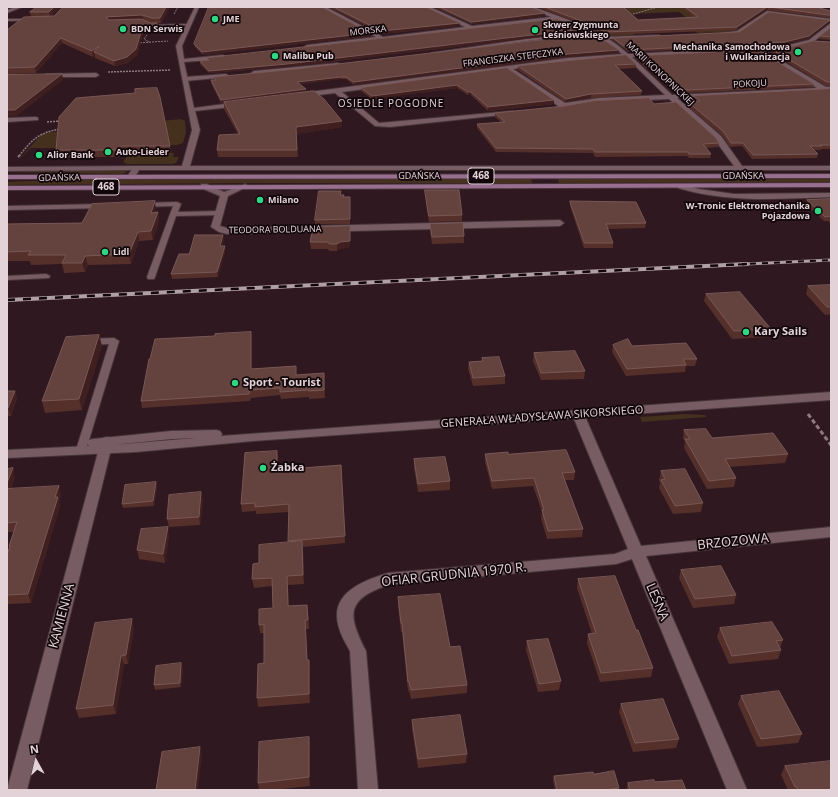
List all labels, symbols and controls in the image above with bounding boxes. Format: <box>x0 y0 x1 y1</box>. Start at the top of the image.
marker: JME <box>210 14 220 24</box>
place label: JME <box>223 14 240 24</box>
place label: Skwer Zygmunta Leśniowskiego <box>543 20 618 41</box>
street label: MORSKA <box>349 23 387 39</box>
marker: BDN Serwis <box>118 24 128 34</box>
place label: BDN Serwis <box>131 24 183 34</box>
marker: Skwer Zygmunta Leśniowskiego <box>530 25 540 35</box>
street label: MARII KONOPNICKIEJ <box>624 40 696 108</box>
place label: Mechanika Samochodowa i Wulkanizacja <box>673 42 790 63</box>
street label: FRANCISZKA STEFCZYKA <box>462 46 564 70</box>
marker: Mechanika Samochodowa i Wulkanizacja <box>793 47 803 57</box>
marker: Malibu Pub <box>270 51 280 61</box>
place label: Malibu Pub <box>283 51 334 61</box>
street label: POKOJU <box>733 78 767 90</box>
district label: OSIEDLE POGODNE <box>338 98 444 110</box>
marker: Auto-Lieder <box>103 147 113 157</box>
place label: Auto-Lieder <box>116 147 169 157</box>
marker: Alior Bank <box>34 150 44 160</box>
place label: Alior Bank <box>47 150 94 160</box>
road number: 468 <box>468 168 494 184</box>
street label: GDAŃSKA <box>398 171 440 181</box>
street label: GDAŃSKA <box>722 171 764 181</box>
street label: GDAŃSKA <box>38 172 80 184</box>
road number: 468 <box>93 179 119 195</box>
marker: Milano <box>255 195 265 205</box>
place label: Milano <box>268 195 299 205</box>
place label: W-Tronic Elektromechanika Pojazdowa <box>686 201 810 222</box>
marker: W-Tronic Elektromechanika Pojazdowa <box>813 206 823 216</box>
street label: TEODORA BOLDUANA <box>228 224 322 236</box>
marker: Lidl <box>100 247 110 257</box>
place label: Lidl <box>113 247 129 257</box>
place label: Kary Sails <box>754 325 807 339</box>
marker: Kary Sails <box>741 327 751 337</box>
place label: Sport - Tourist <box>243 376 321 390</box>
marker: Sport - Tourist <box>230 378 240 388</box>
street label: GENERAŁA WŁADYSŁAWA SIKORSKIEGO <box>440 403 644 431</box>
place label: Żabka <box>271 461 304 475</box>
marker: Żabka <box>258 463 268 473</box>
street label: BRZOZOWA <box>697 530 769 554</box>
street label: OFIAR GRUDNIA 1970 R. <box>381 560 527 590</box>
street label: LEŚNA <box>642 581 672 623</box>
street label: KAMIENNA <box>46 582 78 650</box>
north arrow <box>16 741 56 781</box>
text: N <box>29 741 40 757</box>

